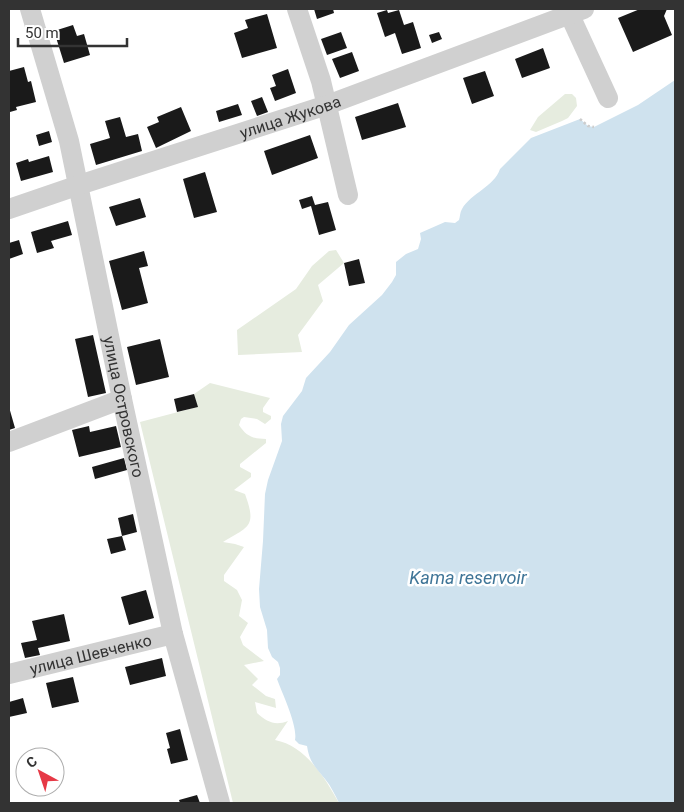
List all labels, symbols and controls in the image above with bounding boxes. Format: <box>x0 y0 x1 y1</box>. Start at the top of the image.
scale bar <box>18 15 126 47</box>
text: 50 m <box>25 24 59 42</box>
street label: улица Жукова <box>237 92 344 143</box>
street label: улица Островского <box>99 335 148 479</box>
water label: Kama reservoir <box>409 567 528 588</box>
street label: улица Шевченко <box>28 631 154 679</box>
north arrow <box>15 747 65 797</box>
text: С <box>23 753 40 771</box>

